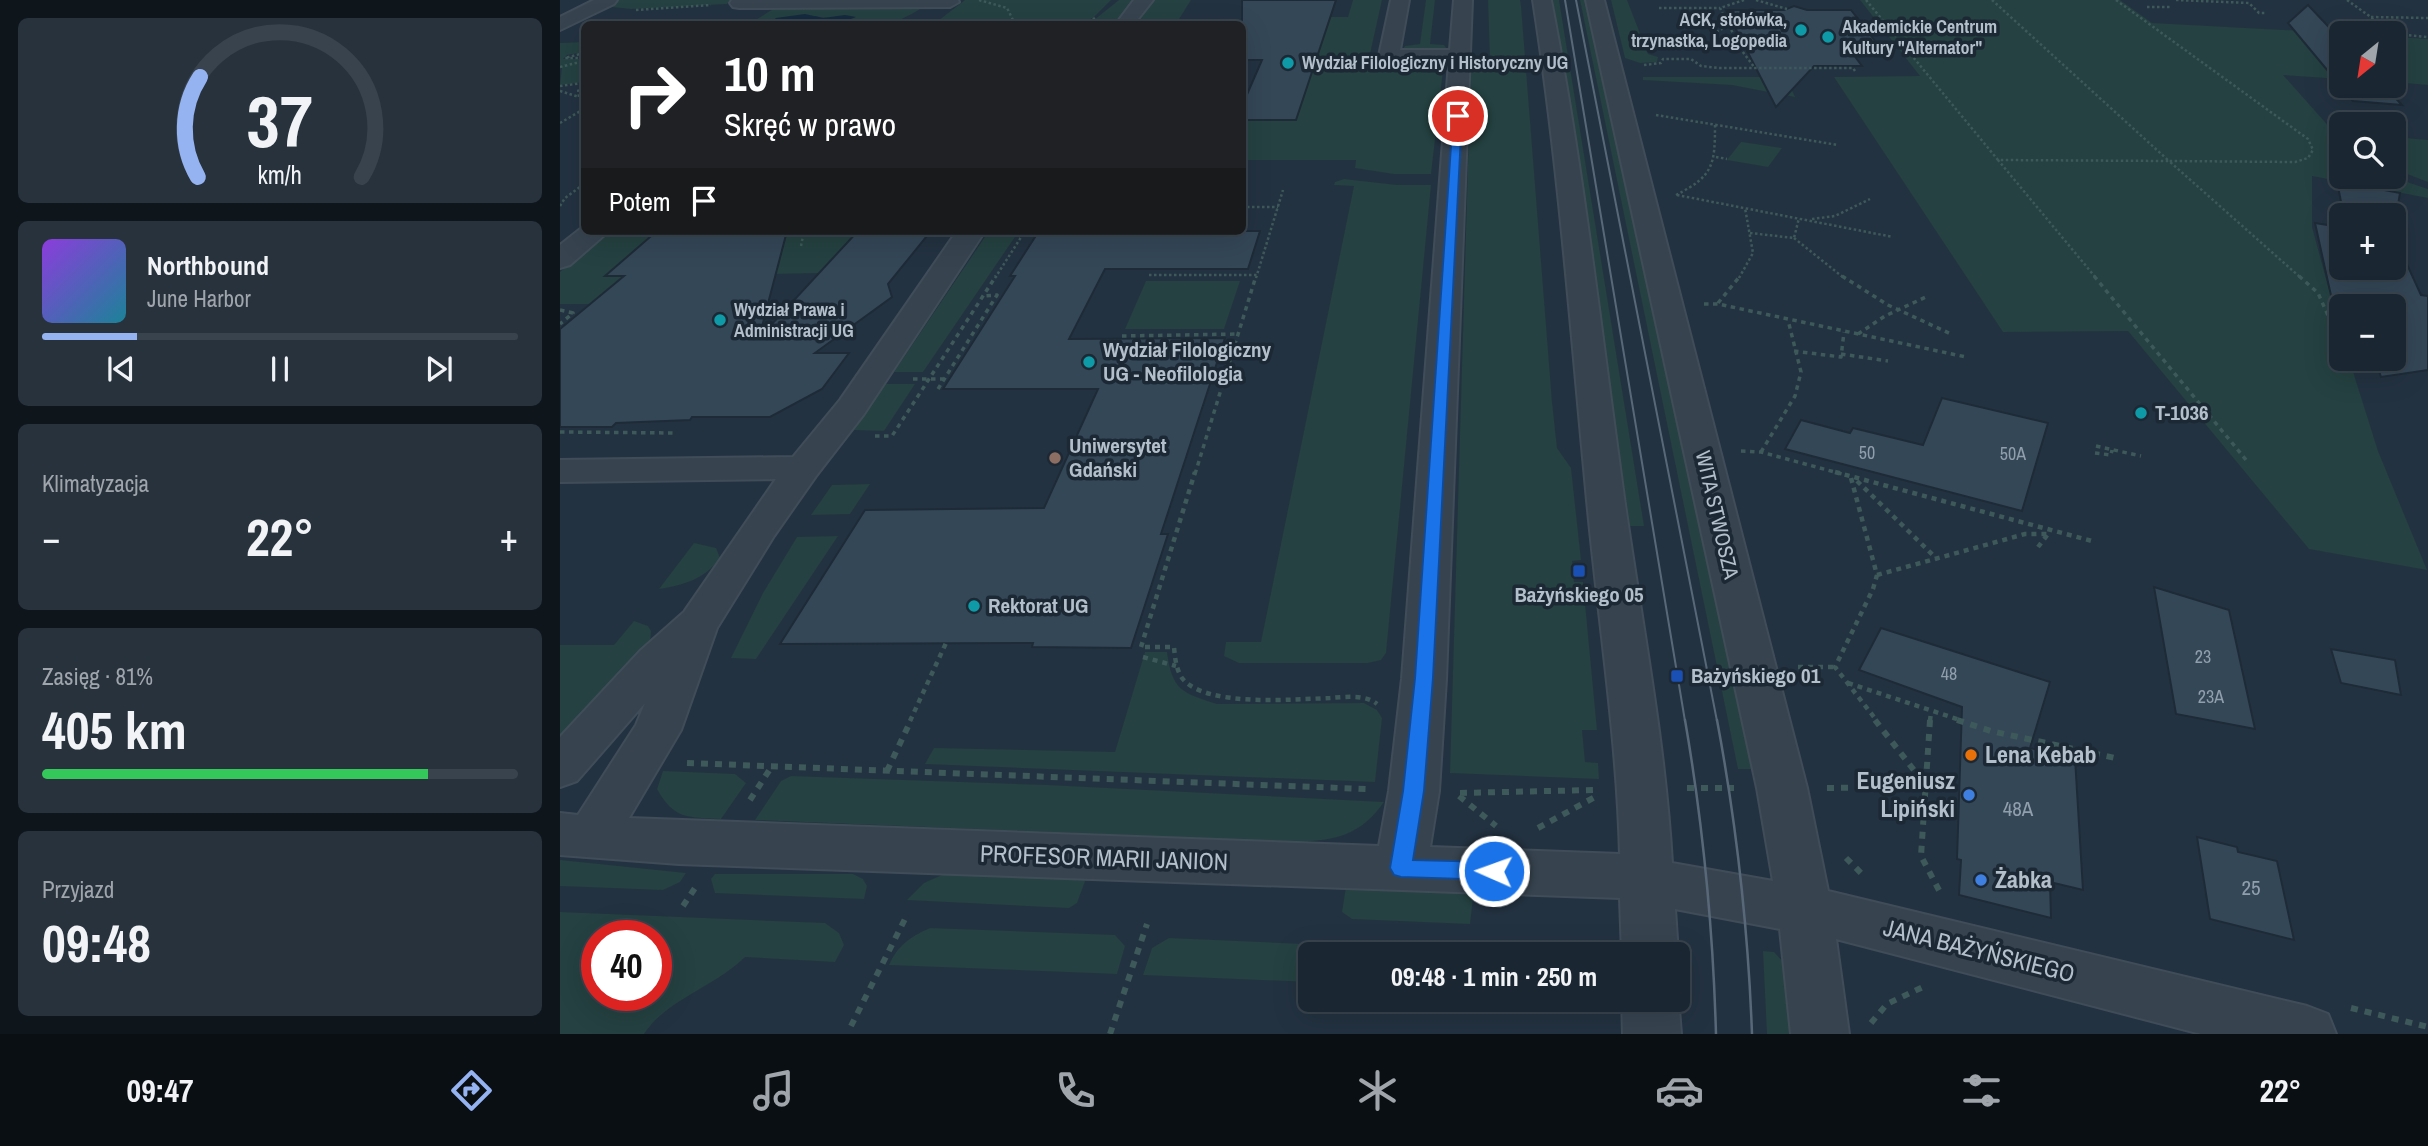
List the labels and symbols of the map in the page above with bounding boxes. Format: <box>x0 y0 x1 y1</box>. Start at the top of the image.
place label: ACK, stołówka, trzynastka, Logopedia <box>1631 7 1788 53</box>
place label: Akademickie Centrum Kultury "Alternator" <box>1842 14 1997 60</box>
north arrow <box>2329 21 2406 98</box>
marker: ACK, stołówka, trzynastka, Logopedia <box>1793 22 1809 38</box>
marker: Akademickie Centrum Kultury "Alternator" <box>1820 29 1836 45</box>
place label: Wydział Filologiczny i Historyczny UG <box>1302 50 1568 75</box>
marker: Wydział Filologiczny i Historyczny UG <box>1280 55 1296 71</box>
pin <box>1428 86 1488 146</box>
place label: Wydział Prawa i Administracji UG <box>734 297 854 343</box>
marker: Wydział Prawa i Administracji UG <box>712 312 728 328</box>
place label: Wydział Filologiczny UG - Neofilologia <box>1103 335 1272 388</box>
marker: Wydział Filologiczny UG - Neofilologia <box>1081 354 1097 370</box>
place label: T-1036 <box>2155 398 2209 427</box>
marker: T-1036 <box>2133 405 2149 421</box>
place label: Uniwersytet Gdański <box>1069 431 1167 484</box>
house number: 50 <box>1859 440 1875 465</box>
house number: 50A <box>2000 441 2026 466</box>
street label: WITA STWOSZA <box>1689 448 1746 582</box>
marker: Uniwersytet Gdański <box>1047 450 1063 466</box>
marker: Bażyńskiego 05 <box>1571 563 1587 579</box>
place label: Bażyńskiego 05 <box>1514 580 1644 609</box>
place label: Rektorat UG <box>988 591 1088 620</box>
marker: Rektorat UG <box>966 598 982 614</box>
house number: 23 <box>2195 644 2211 669</box>
place label: Bażyńskiego 01 <box>1691 661 1821 690</box>
house number: 48 <box>1941 661 1957 686</box>
marker: Bażyńskiego 01 <box>1669 668 1685 684</box>
house number: 23A <box>2198 684 2224 709</box>
place label: Lena Kebab <box>1985 738 2097 770</box>
marker: Lena Kebab <box>1963 747 1979 763</box>
place label: Eugeniusz Lipiński <box>1857 764 1955 824</box>
marker: Eugeniusz Lipiński <box>1961 787 1977 803</box>
house number: 48A <box>2003 794 2034 823</box>
position arrow <box>1457 834 1531 908</box>
street label: PROFESOR MARII JANION <box>979 837 1229 877</box>
place label: Żabka <box>1995 863 2052 895</box>
marker: Żabka <box>1973 872 1989 888</box>
house number: 25 <box>2241 873 2261 902</box>
street label: JANA BAŻYŃSKIEGO <box>1880 911 2078 989</box>
speed limit sign: 40 <box>581 920 672 1011</box>

